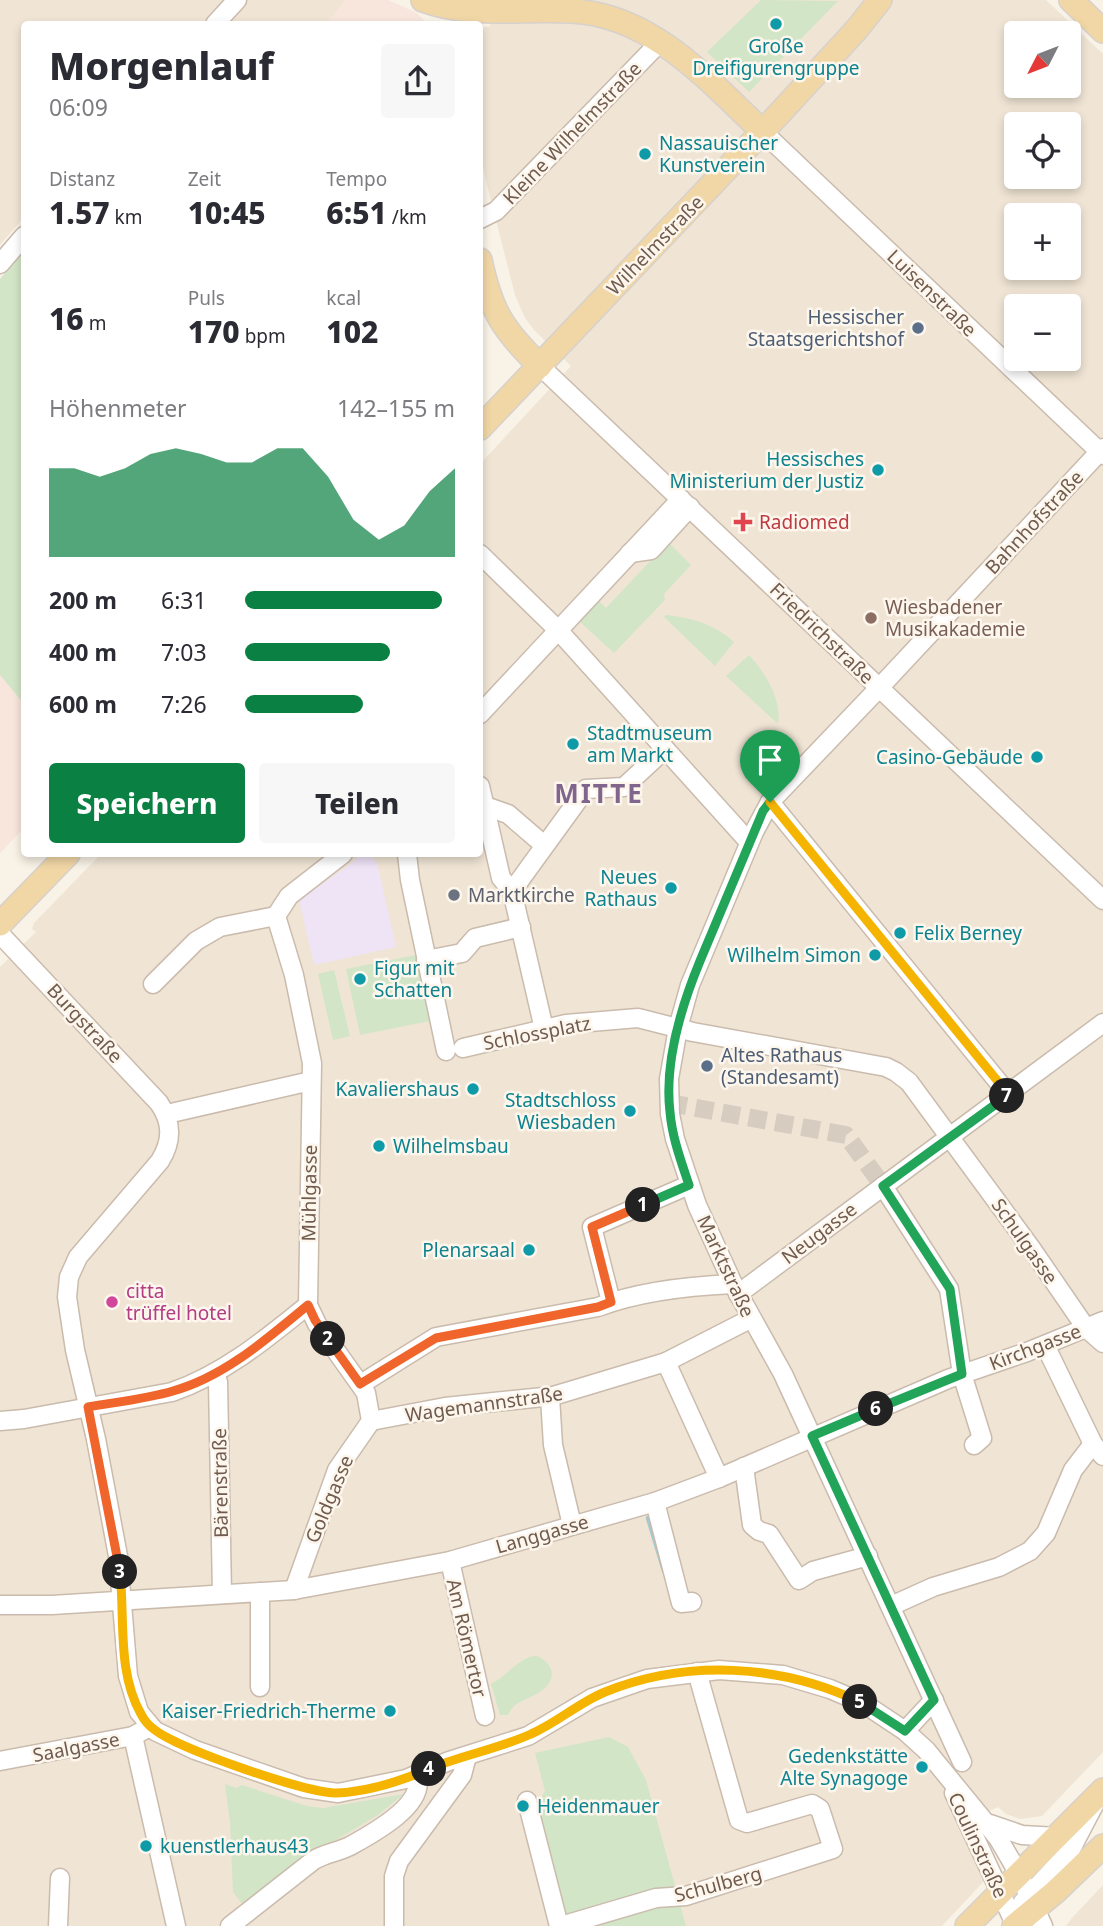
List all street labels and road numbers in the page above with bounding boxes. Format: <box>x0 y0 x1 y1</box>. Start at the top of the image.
street label: Kleine Wilhelmstraße <box>497 56 647 210</box>
street label: Wilhelmstraße <box>601 189 709 301</box>
street label: Luisenstraße <box>882 244 982 342</box>
street label: Bahnhofstraße <box>979 464 1089 580</box>
street label: Friedrichstraße <box>764 577 880 689</box>
street label: Burgstraße <box>41 977 129 1069</box>
street label: Schlossplatz <box>481 1010 593 1056</box>
street label: Mühlgasse <box>295 1144 323 1242</box>
street label: Schulgasse <box>986 1193 1064 1289</box>
street label: Neugasse <box>776 1196 862 1270</box>
street label: Marktstraße <box>691 1211 761 1321</box>
street label: Kirchgasse <box>985 1318 1085 1376</box>
street label: Wagemannstraße <box>403 1380 565 1428</box>
street label: Bärenstraße <box>206 1428 234 1538</box>
street label: Goldgasse <box>299 1451 359 1547</box>
street label: Langgasse <box>493 1508 591 1560</box>
street label: Am Römertor <box>441 1576 493 1700</box>
street label: Saalgasse <box>30 1726 122 1768</box>
street label: Coulinstraße <box>942 1788 1014 1902</box>
street label: Schulberg <box>671 1860 765 1908</box>

